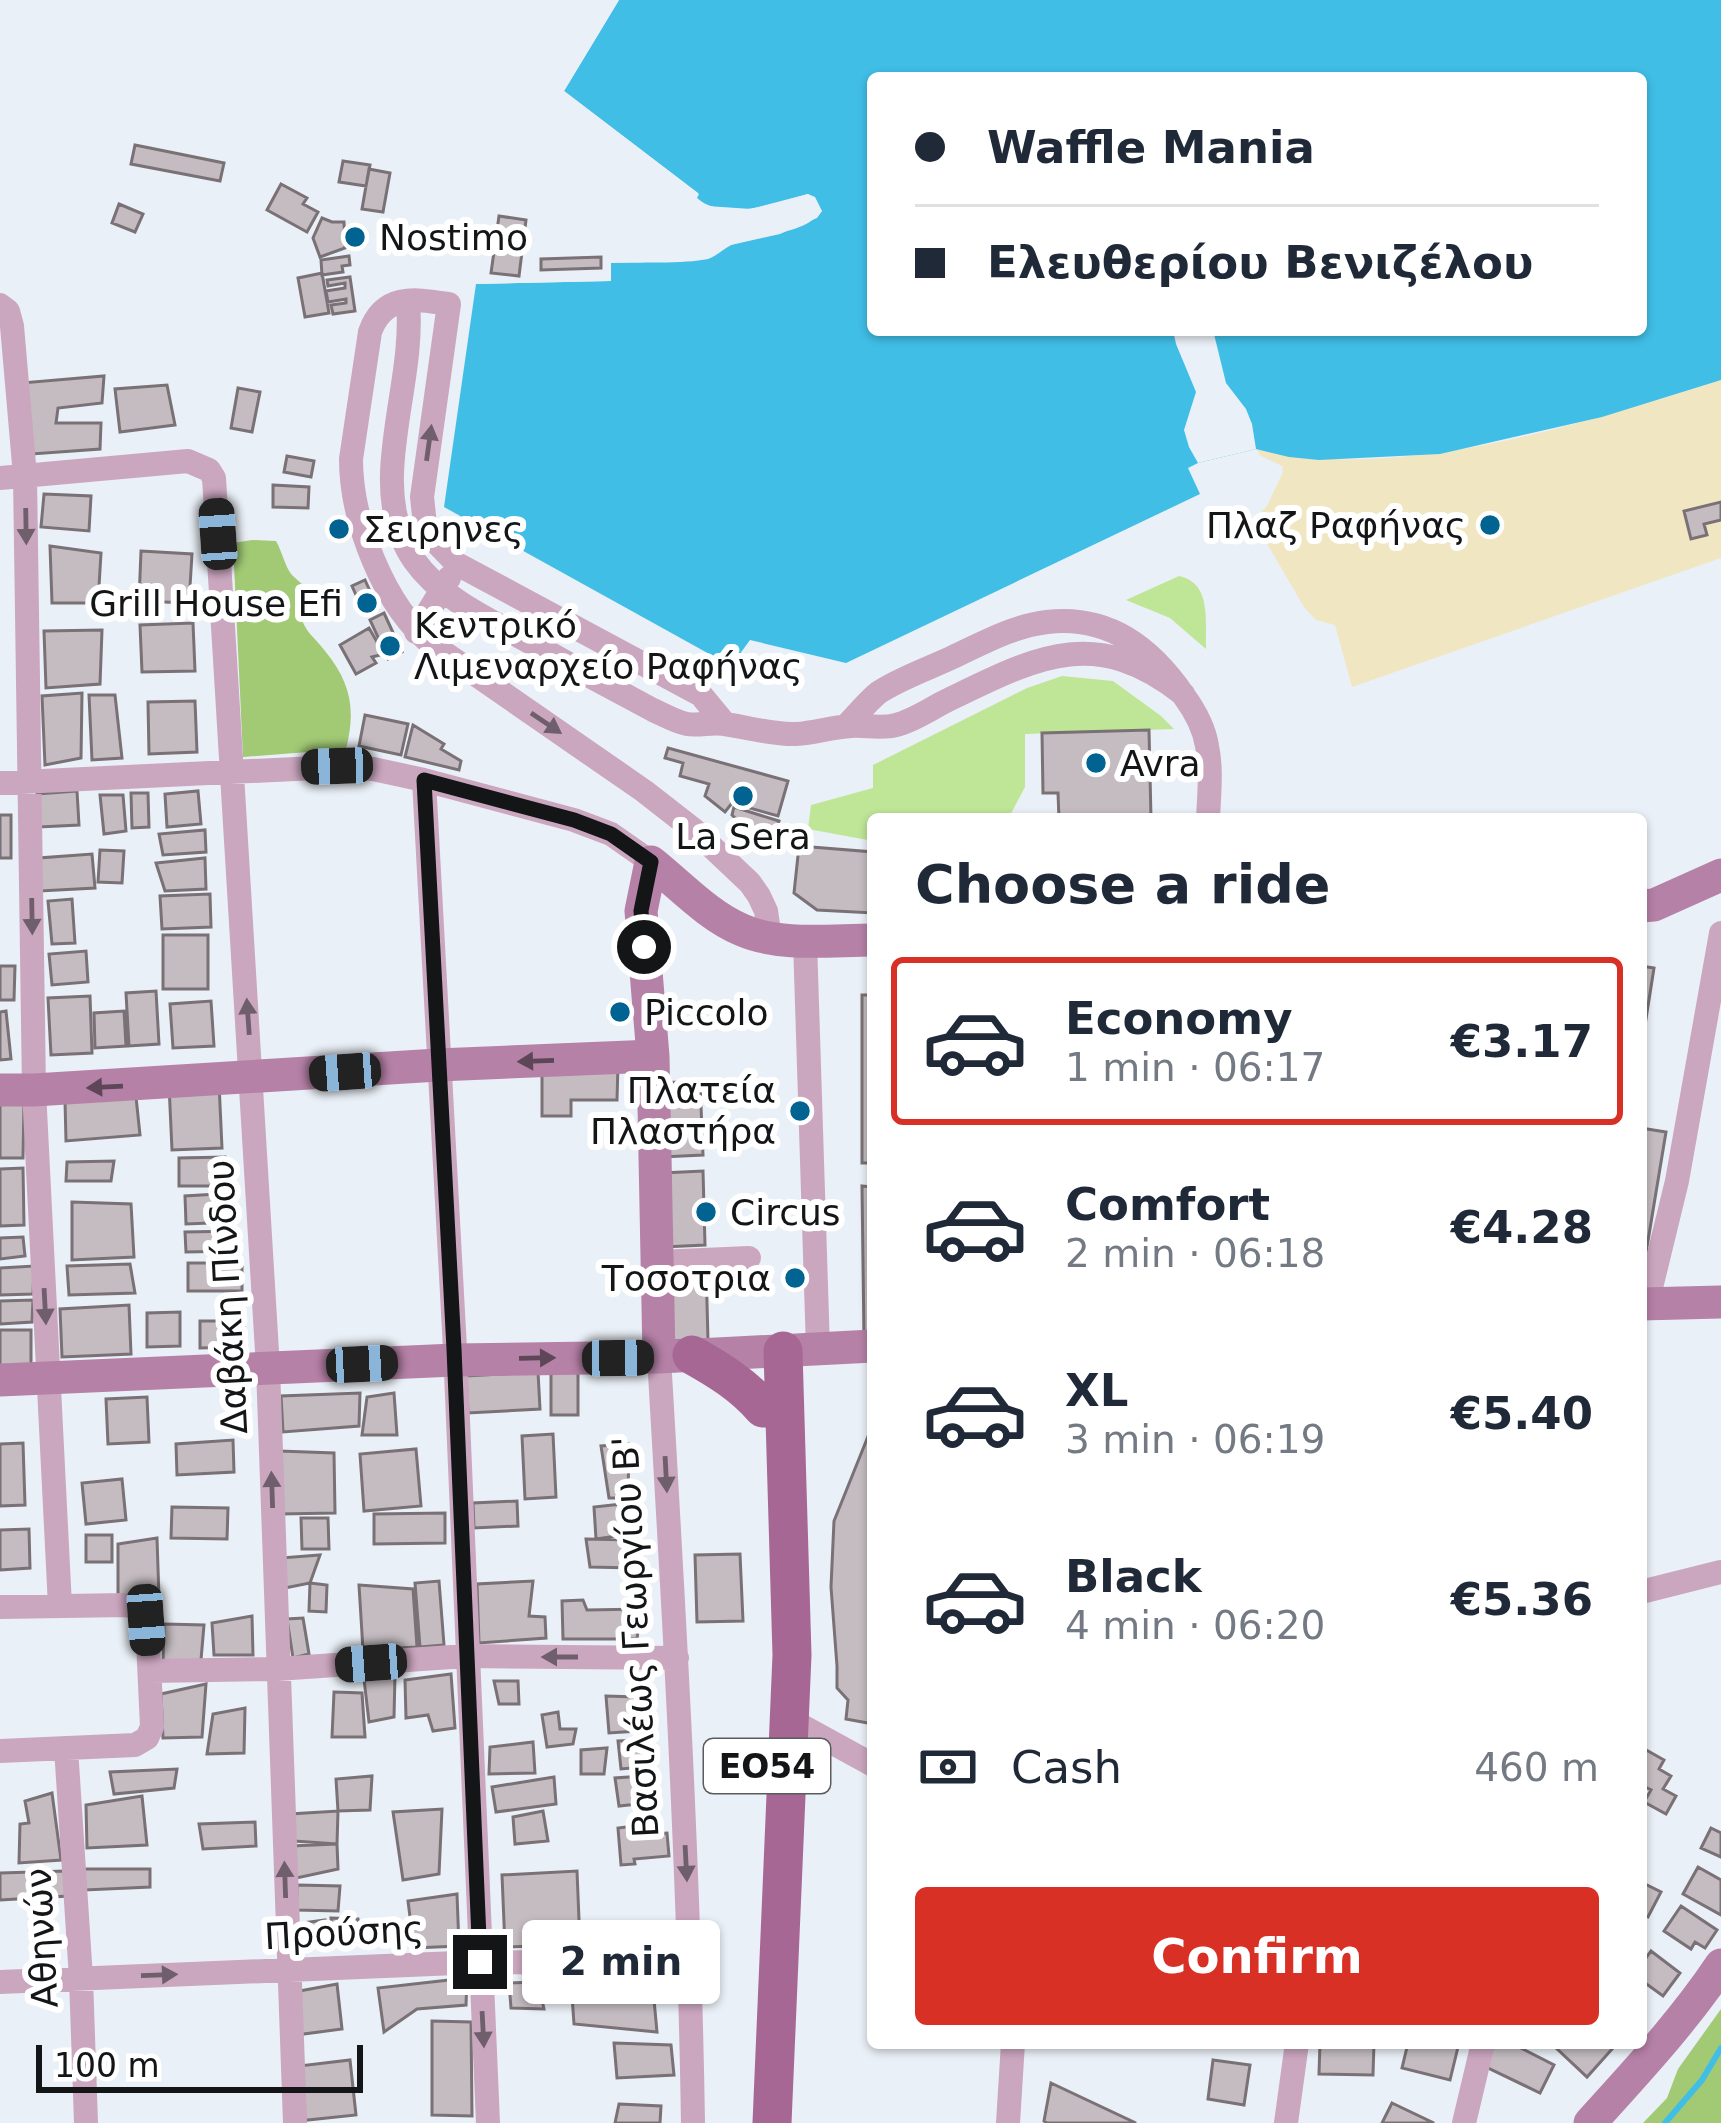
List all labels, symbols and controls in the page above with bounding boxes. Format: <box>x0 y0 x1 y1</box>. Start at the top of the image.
text: Waffle Mania <box>987 121 1315 174</box>
place label: Nostimo <box>379 217 528 258</box>
marker: Nostimo <box>342 224 368 250</box>
text: Ελευθερίου Βενιζέλου <box>987 236 1533 289</box>
one-way arrow <box>420 424 439 461</box>
car <box>198 497 238 571</box>
place label: Πλαζ Ραφήνας <box>1206 505 1466 546</box>
one-way arrow <box>16 508 36 546</box>
place label: Σειρηνες <box>363 509 524 550</box>
marker: Πλαζ Ραφήνας <box>1477 512 1503 538</box>
marker: Σειρηνες <box>326 516 352 542</box>
place label: Grill House Efi <box>89 583 343 624</box>
marker: Grill House Efi <box>354 590 380 616</box>
place label: Κεντρικό Λιμεναρχείο Ραφήνας <box>414 605 803 687</box>
marker: Κεντρικό Λιμεναρχείο Ραφήνας <box>377 633 403 659</box>
one-way arrow <box>530 712 563 734</box>
place label: Avra <box>1120 743 1201 784</box>
car <box>300 747 374 785</box>
marker: Avra <box>1083 750 1109 776</box>
marker: La Sera <box>730 783 756 809</box>
place label: La Sera <box>675 816 811 857</box>
text: Choose a ride <box>915 853 1331 916</box>
one-way arrow <box>22 898 41 936</box>
route start <box>617 920 671 974</box>
icon: car <box>921 987 1029 1095</box>
place label: Piccolo <box>644 992 769 1033</box>
text: Economy <box>1065 992 1293 1045</box>
one-way arrow <box>239 998 258 1035</box>
marker: Piccolo <box>607 999 633 1025</box>
text: €3.17 <box>1451 1015 1593 1068</box>
text: 1 min · 06:17 <box>1065 1045 1325 1090</box>
car <box>308 1052 382 1092</box>
one-way arrow <box>516 1052 554 1071</box>
place label: Πλατεία Πλαστήρα <box>590 1070 776 1152</box>
one-way arrow <box>85 1078 123 1097</box>
marker: Πλατεία Πλαστήρα <box>787 1098 813 1124</box>
street label: Δαβάκη Πίνδου <box>200 1159 255 1435</box>
icon: car <box>921 1173 1029 1281</box>
text: Comfort <box>1065 1178 1270 1231</box>
place label: Circus <box>730 1192 841 1233</box>
marker: Circus <box>693 1199 719 1225</box>
text: €4.28 <box>1451 1201 1593 1254</box>
text: 2 min · 06:18 <box>1065 1231 1325 1276</box>
place label: Τοσοτρια <box>601 1258 771 1299</box>
marker: Τοσοτρια <box>782 1265 808 1291</box>
one-way arrow <box>36 1288 55 1326</box>
car <box>582 1339 654 1377</box>
car <box>325 1344 399 1384</box>
one-way arrow <box>519 1349 557 1368</box>
icon: car <box>921 1359 1029 1467</box>
text: XL <box>1065 1364 1128 1417</box>
text: €5.40 <box>1451 1387 1593 1440</box>
text: 3 min · 06:19 <box>1065 1417 1325 1462</box>
street label: Βασιλέως Γεωργίου Β' <box>605 1435 666 1839</box>
one-way arrow <box>657 1456 676 1494</box>
one-way arrow <box>262 1470 281 1508</box>
icon: car <box>921 1545 1029 1653</box>
text: Black <box>1065 1550 1202 1603</box>
text: €5.36 <box>1451 1573 1593 1626</box>
car <box>126 1583 166 1657</box>
text: 4 min · 06:20 <box>1065 1603 1325 1648</box>
car <box>334 1643 408 1683</box>
one-way arrow <box>540 1647 578 1667</box>
icon: cash <box>915 1734 981 1800</box>
road number: ΕΟ54 <box>704 1739 830 1793</box>
text: Cash <box>1011 1741 1122 1794</box>
text: 460 m <box>1474 1745 1599 1790</box>
one-way arrow <box>677 1845 696 1883</box>
one-way arrow <box>275 1860 294 1898</box>
street label: Αθηνών <box>17 1867 66 2009</box>
button: Confirm <box>915 1887 1599 2025</box>
street label: Προύσης <box>263 1908 425 1957</box>
callout: 2 min <box>522 1920 720 2004</box>
route end <box>453 1935 507 1989</box>
text: 2 min <box>560 1939 682 1984</box>
one-way arrow <box>141 1965 179 1984</box>
one-way arrow <box>474 2011 493 2049</box>
scale bar <box>36 2039 363 2092</box>
text: 100 m <box>54 2046 160 2085</box>

